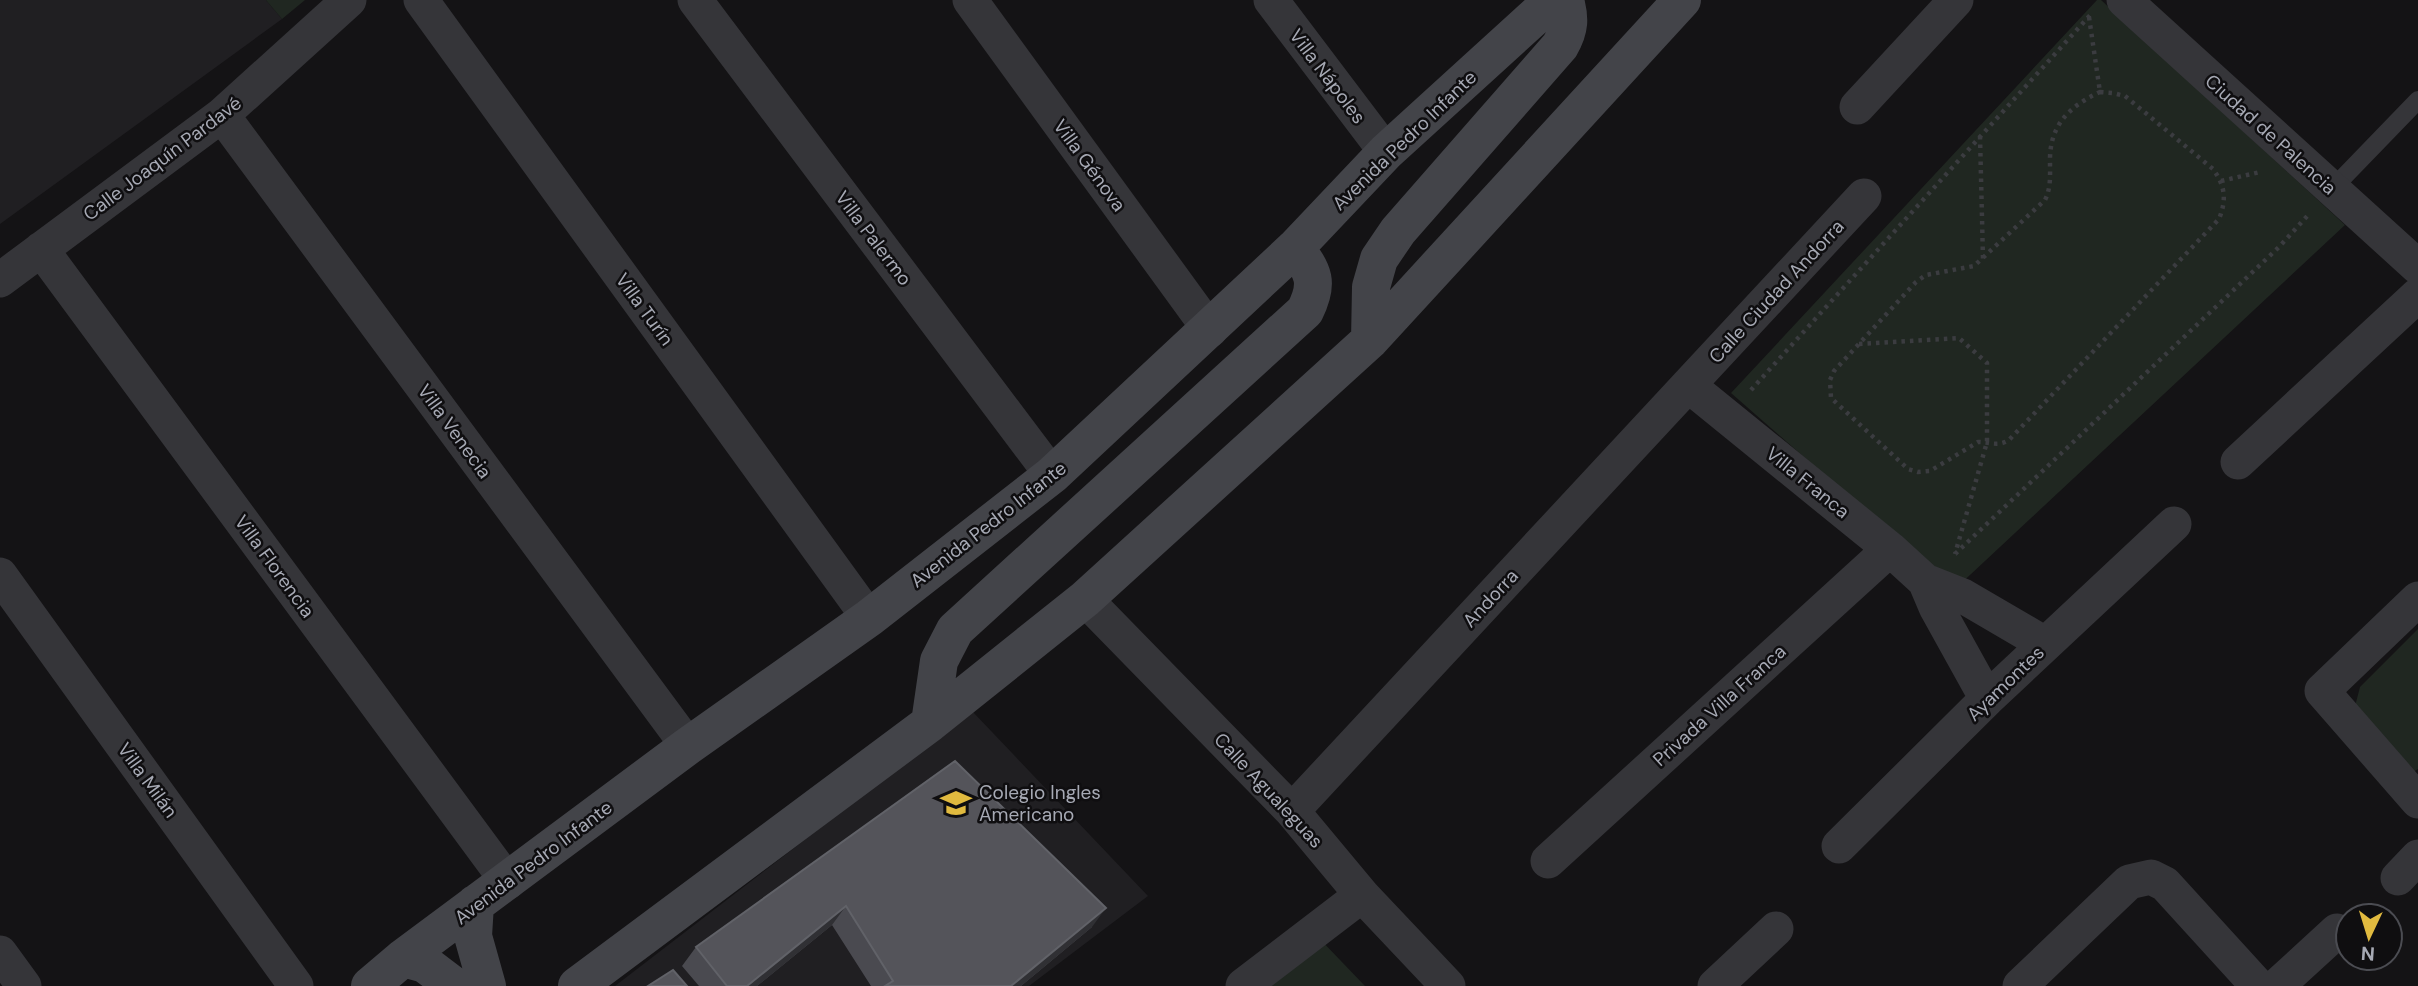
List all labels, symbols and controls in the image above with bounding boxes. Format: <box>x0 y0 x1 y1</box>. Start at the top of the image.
street label: Villa Nápoles <box>1284 24 1371 129</box>
street label: Avenida Pedro Infante <box>1327 65 1482 216</box>
street label: Ciudad de Palencia <box>2200 69 2342 200</box>
street label: Calle Joaquín Pardavé <box>78 91 247 226</box>
street label: Villa Génova <box>1048 114 1131 216</box>
street label: Villa Palermo <box>830 186 917 291</box>
street label: Calle Ciudad Andorra <box>1703 214 1850 368</box>
street label: Villa Turín <box>610 268 679 351</box>
street label: Villa Venecia <box>412 379 497 483</box>
street label: Villa Franca <box>1761 441 1855 524</box>
street label: Avenida Pedro Infante <box>905 456 1071 593</box>
street label: Villa Florencia <box>229 510 320 623</box>
street label: Andorra <box>1457 564 1524 633</box>
street label: Privada Villa Franca <box>1648 639 1791 772</box>
street label: Ayamontes <box>1961 640 2049 727</box>
street label: Calle Agualeguas <box>1209 727 1329 853</box>
street label: Villa Milán <box>112 738 183 823</box>
place label: Colegio Ingles Americano <box>979 780 1101 827</box>
school or university icon: Colegio Ingles Americano <box>939 786 973 820</box>
street label: Avenida Pedro Infante <box>449 795 617 930</box>
north arrow <box>2334 902 2404 972</box>
text: N <box>2360 941 2376 966</box>

